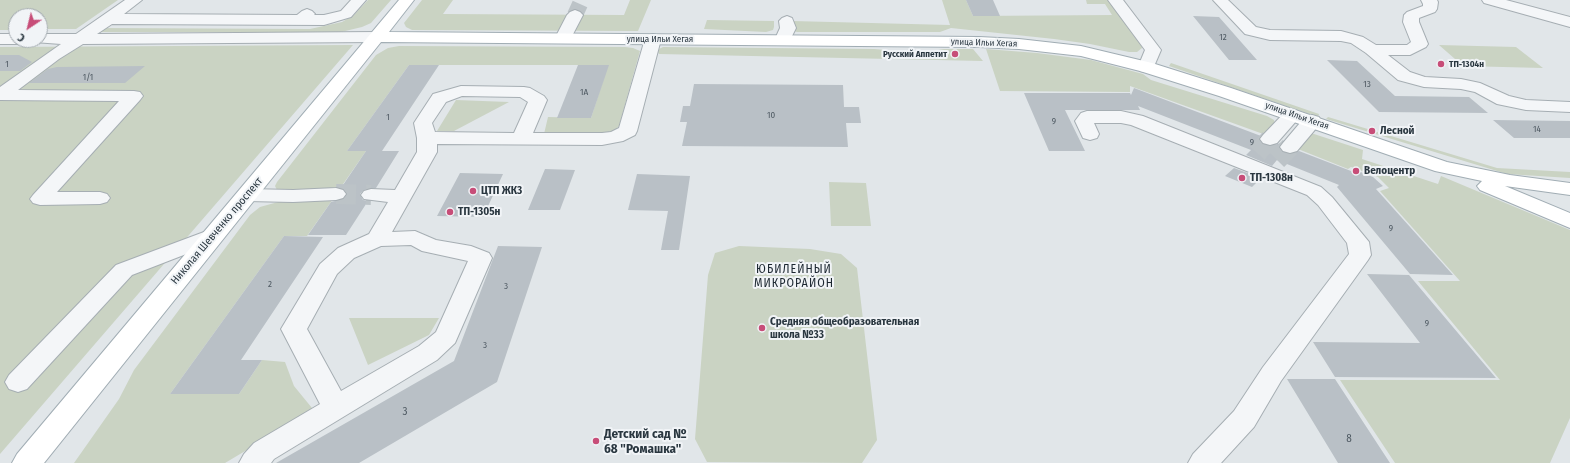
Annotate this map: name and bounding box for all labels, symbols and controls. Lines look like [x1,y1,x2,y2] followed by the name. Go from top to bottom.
[8,8,48,48] north arrow
[15,30,27,44] text: С
[1219,32,1227,42] house number: 12
[627,34,693,44] street label: улица Ильи Хегая
[951,36,1017,50] street label: улица Ильи Хегая
[883,49,947,59] place label: Русский Аппетит
[950,49,960,59] marker: Русский Аппетит
[5,59,9,69] house number: 1
[1436,59,1446,69] marker: ТП-1304н
[1449,59,1484,69] place label: ТП-1304н
[83,72,93,82] house number: 1/1
[1363,79,1371,89] house number: 13
[580,87,588,97] house number: 1А
[1264,100,1330,132] street label: улица Ильи Хегая
[767,110,775,120] house number: 10
[386,112,390,122] house number: 1
[1052,116,1056,126] house number: 9
[1380,124,1414,138] place label: Лесной
[1533,124,1541,134] house number: 14
[1367,126,1377,136] marker: Лесной
[1250,137,1254,147] house number: 9
[1364,164,1415,178] place label: Велоцентр
[1351,166,1361,176] marker: Велоцентр
[1250,171,1293,185] place label: ТП-1308н
[1237,173,1247,183] marker: ТП-1308н
[168,175,266,287] street label: Николая Шевченко проспект
[481,184,522,198] place label: ЦТП ЖК3
[468,186,478,196] marker: ЦТП ЖК3
[458,205,500,219] place label: ТП-1305н
[445,207,455,217] marker: ТП-1305н
[1389,223,1393,233] house number: 9
[754,263,834,291] district label: ЮБИЛЕЙНЫЙ МИКРОРАЙОН
[268,279,272,289] house number: 2
[504,281,508,291] house number: 3
[770,315,919,341] place label: Средняя общеобразовательная школа №33
[1425,318,1429,328] house number: 9
[757,323,767,333] marker: Средняя общеобразовательная школа №33
[483,340,487,350] house number: 3
[403,405,407,419] house number: 3
[604,426,687,457] place label: Детский сад № 68 "Ромашка"
[1346,432,1352,446] house number: 8
[591,436,601,446] marker: Детский сад № 68 "Ромашка"

